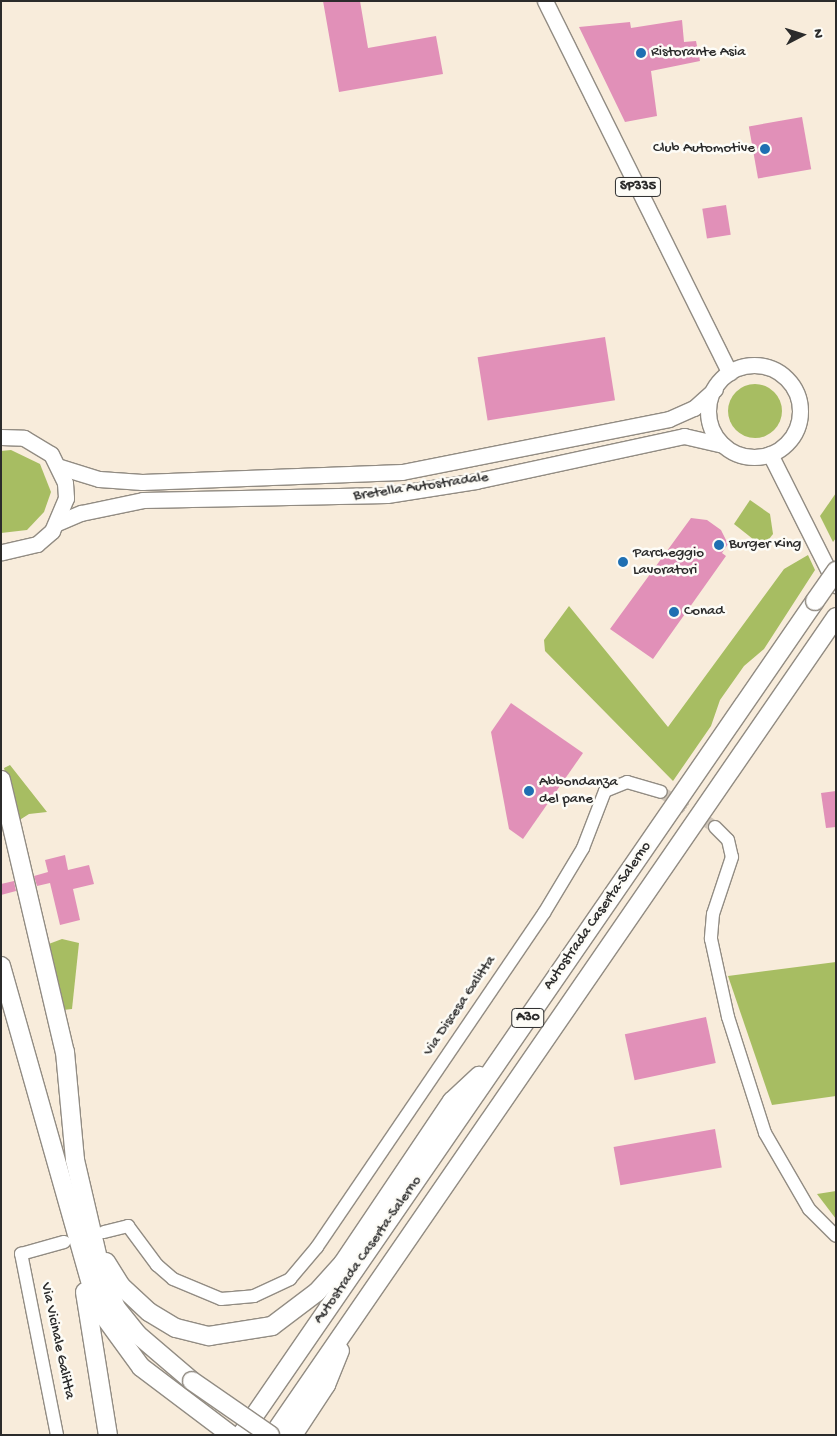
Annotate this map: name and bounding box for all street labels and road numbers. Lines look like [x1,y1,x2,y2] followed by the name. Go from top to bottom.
[614,176,662,198] road number: SP335
[352,469,490,505] street label: Bretella Autostradale
[540,839,656,993] street label: Autostrada Caserta-Salerno
[420,952,500,1060] street label: Via Discesa Galitta
[510,1006,546,1030] road number: A30
[310,1173,426,1327] street label: Autostrada Caserta-Salerno
[36,1281,78,1401] street label: Via Vicinale Galitta

